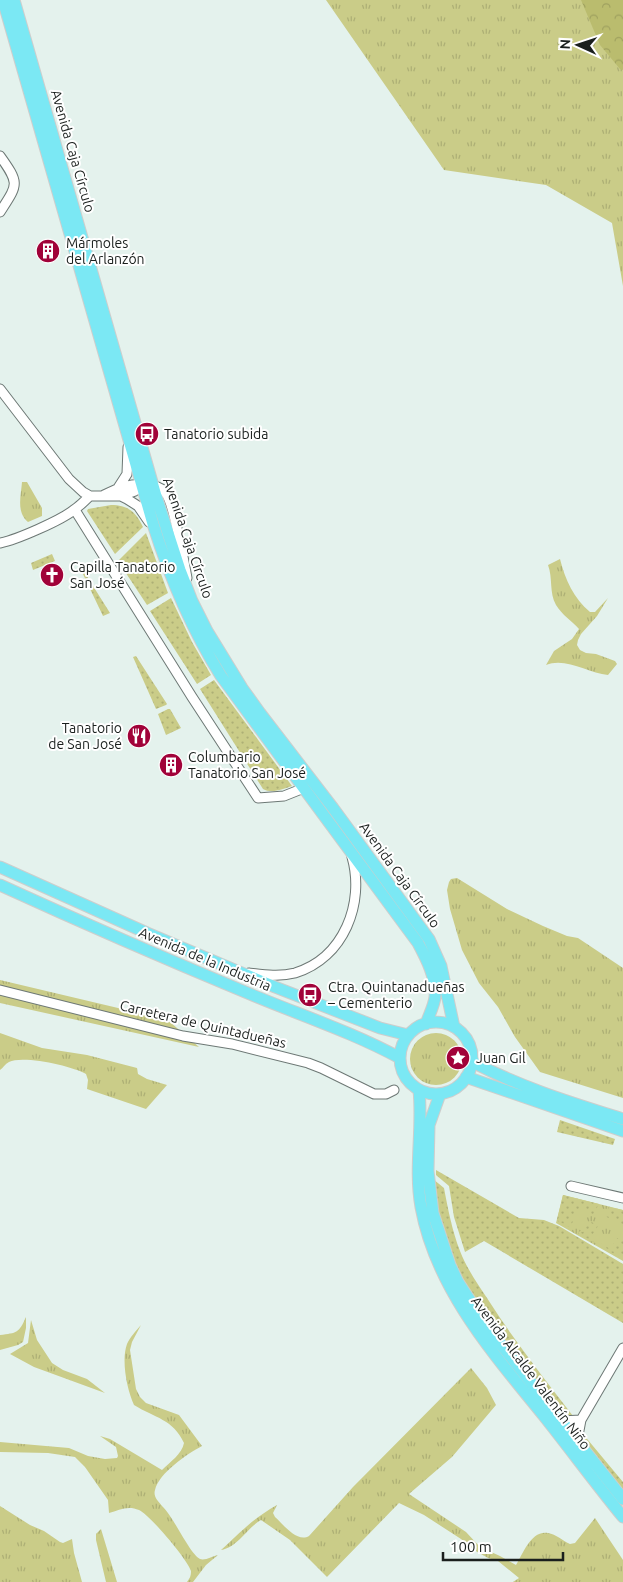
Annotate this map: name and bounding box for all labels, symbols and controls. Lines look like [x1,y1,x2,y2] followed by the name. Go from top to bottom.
[553,20,603,70] north arrow
[557,39,573,50] text: N
[48,88,98,214] street label: Avenida Caja Círculo
[66,235,145,267] place label: Mármoles del Arlanzón
[35,238,61,264] building icon: Mármoles del Arlanzón
[134,421,160,447] bus stop icon: Tanatorio subida
[164,426,268,442] place label: Tanatorio subida
[160,476,216,600] street label: Avenida Caja Círculo
[70,559,175,591] place label: Capilla Tanatorio San José
[39,562,65,588] church icon: Capilla Tanatorio San José
[48,720,122,752] place label: Tanatorio de San José
[126,723,152,749] restaurant icon: Tanatorio de San José
[188,749,306,781] place label: Columbario Tanatorio San José
[158,752,184,778] building icon: Columbario Tanatorio San José
[356,819,444,931] street label: Avenida Caja Círculo
[137,924,273,994] street label: Avenida de la Industria
[327,979,465,1011] place label: Ctra. Quintanadueñas – Cementerio
[297,982,323,1008] bus stop icon: Ctra. Quintanadueñas – Cementerio
[118,997,288,1051] street label: Carretera de Quintadueñas
[445,1045,471,1071] place icon: Juan Gil
[476,1050,526,1066] place label: Juan Gil
[468,1293,594,1453] street label: Avenida Alcalde Valentín Niño
[443,1530,563,1562] scale bar
[450,1538,492,1555] text: 100 m

